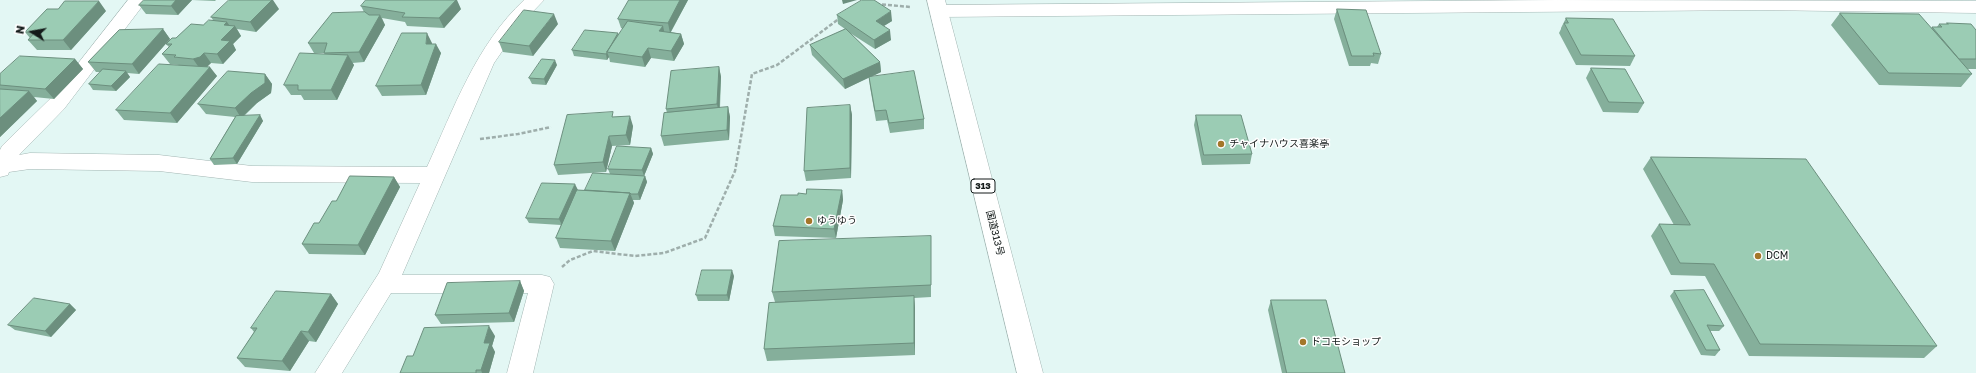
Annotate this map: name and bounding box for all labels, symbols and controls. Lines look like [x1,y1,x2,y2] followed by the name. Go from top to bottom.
[12,12,52,52] north arrow
[13,24,27,35] text: N
[1229,138,1329,150] place label: チャイナハウス喜楽亭
[1216,139,1226,149] marker: チャイナハウス喜楽亭
[971,179,995,193] road number: 313
[984,209,1006,257] street label: 国道313号
[817,215,857,227] place label: ゆうゆう
[804,216,814,226] marker: ゆうゆう
[1766,250,1788,262] place label: DCM
[1753,251,1763,261] marker: DCM
[1311,336,1381,348] place label: ドコモショップ
[1298,337,1308,347] marker: ドコモショップ

